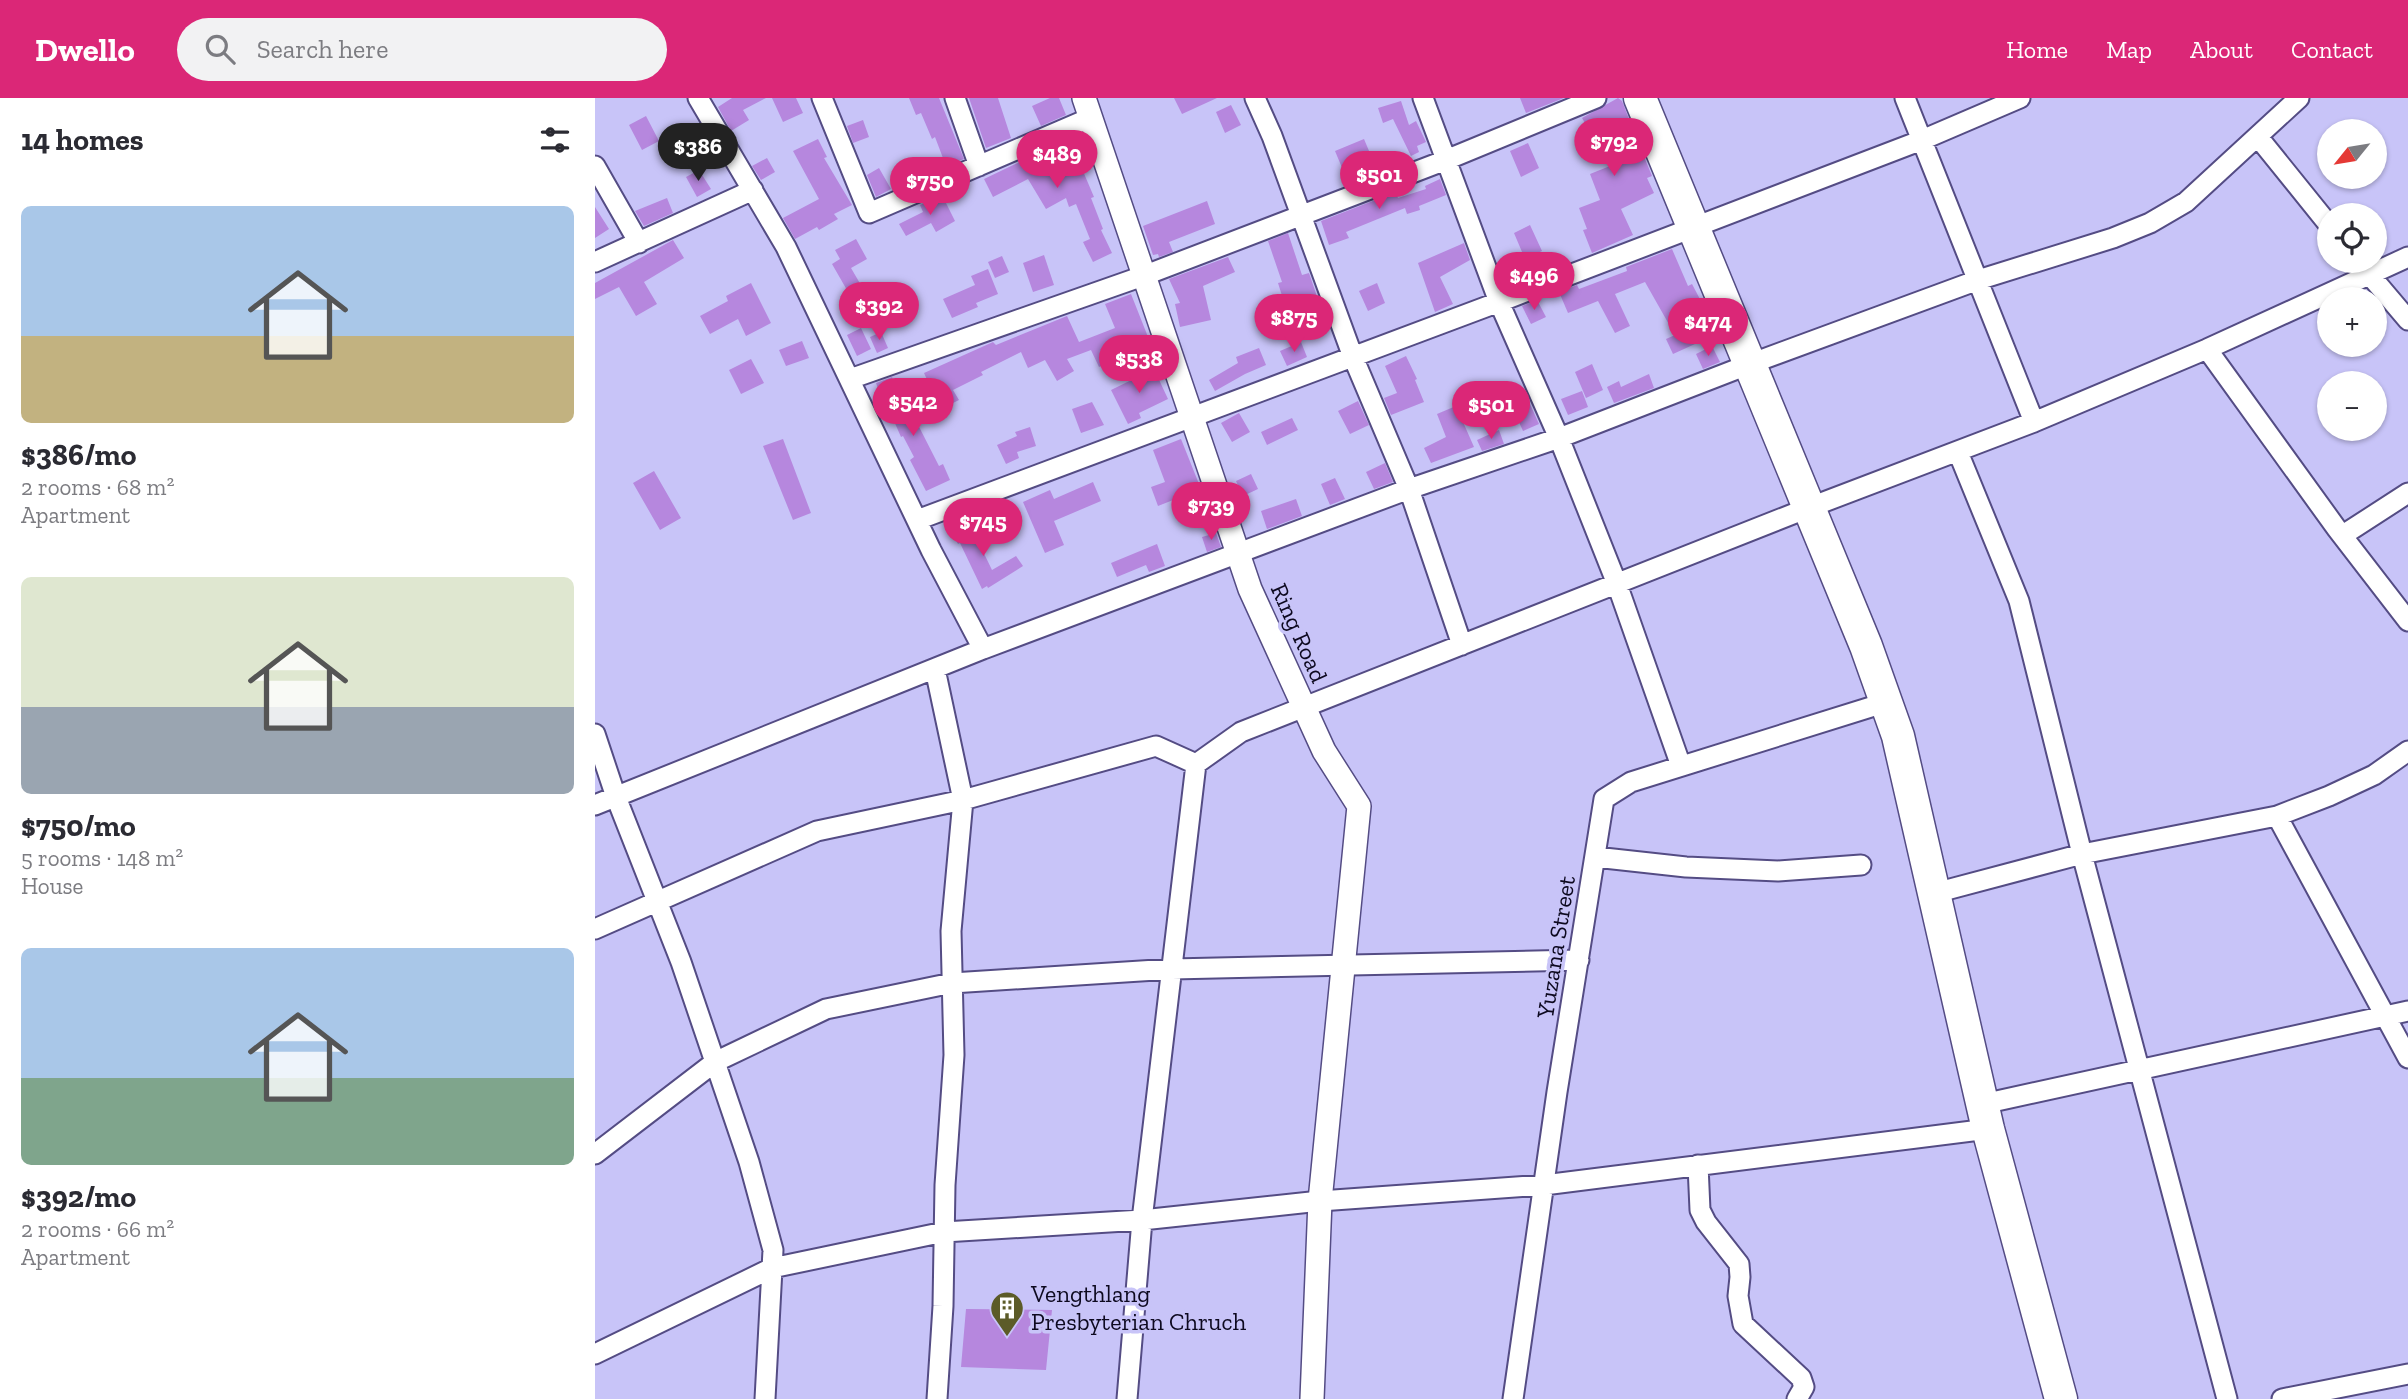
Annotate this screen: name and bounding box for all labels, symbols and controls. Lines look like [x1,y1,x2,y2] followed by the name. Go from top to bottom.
[177,18,667,81] search box
[35,30,135,69] text: Dwello
[201,30,239,68] icon: search
[257,33,388,65] text: Search here
[2006,35,2068,64] text: Home
[2106,35,2152,64] text: Map
[2190,35,2253,64] text: About
[2291,35,2373,64] text: Contact
[1573,118,1655,178] pin: $792
[2317,119,2387,189] north arrow
[2317,119,2387,441] map controls
[536,121,574,159] icon: filters
[21,122,144,158] text: 14 homes
[657,123,739,183] pin: $386
[1590,127,1638,155] text: $792
[1016,130,1098,190] pin: $489
[674,132,722,160] text: $386
[1032,139,1082,167] text: $489
[1338,152,1420,211] pin: $501
[889,158,971,217] pin: $750
[1356,160,1402,188] text: $501
[906,166,954,194] text: $750
[2317,203,2387,273] button: locate
[235,252,361,378] icon: home
[1493,252,1575,312] pin: $496
[1509,261,1559,289] text: $496
[838,282,920,342] pin: $392
[2317,287,2387,357] button: +
[855,291,903,319] text: $392
[1253,294,1335,354] pin: $875
[1667,299,1749,358] pin: $474
[1270,303,1318,331] text: $875
[1684,307,1732,335] text: $474
[1098,336,1180,395] pin: $538
[1115,344,1163,372] text: $538
[2317,371,2387,441] button: −
[872,378,954,438] pin: $542
[1450,382,1532,441] pin: $501
[889,387,937,415] text: $542
[1468,390,1514,418] text: $501
[21,437,136,473] text: $386/mo
[21,473,174,501] text: 2 rooms · 68 m²
[1170,482,1252,542] pin: $739
[1187,491,1235,519] text: $739
[942,498,1024,558] pin: $745
[21,501,130,529] text: Apartment
[959,507,1007,535] text: $745
[1265,579,1334,687] street label: Ring Road
[235,623,361,749] icon: home
[21,808,136,844] text: $750/mo
[21,844,183,872] text: 5 rooms · 148 m²
[21,872,83,900] text: House
[1530,874,1581,1021] street label: Yuzana Street
[235,994,361,1120] icon: home
[21,1179,136,1215] text: $392/mo
[21,1215,174,1243] text: 2 rooms · 66 m²
[21,1243,130,1271] text: Apartment
[1030,1279,1247,1336] place label: Vengthlang Presbyterian Chruch
[988,1289,1026,1338] building icon: Vengthlang Presbyterian Chruch

